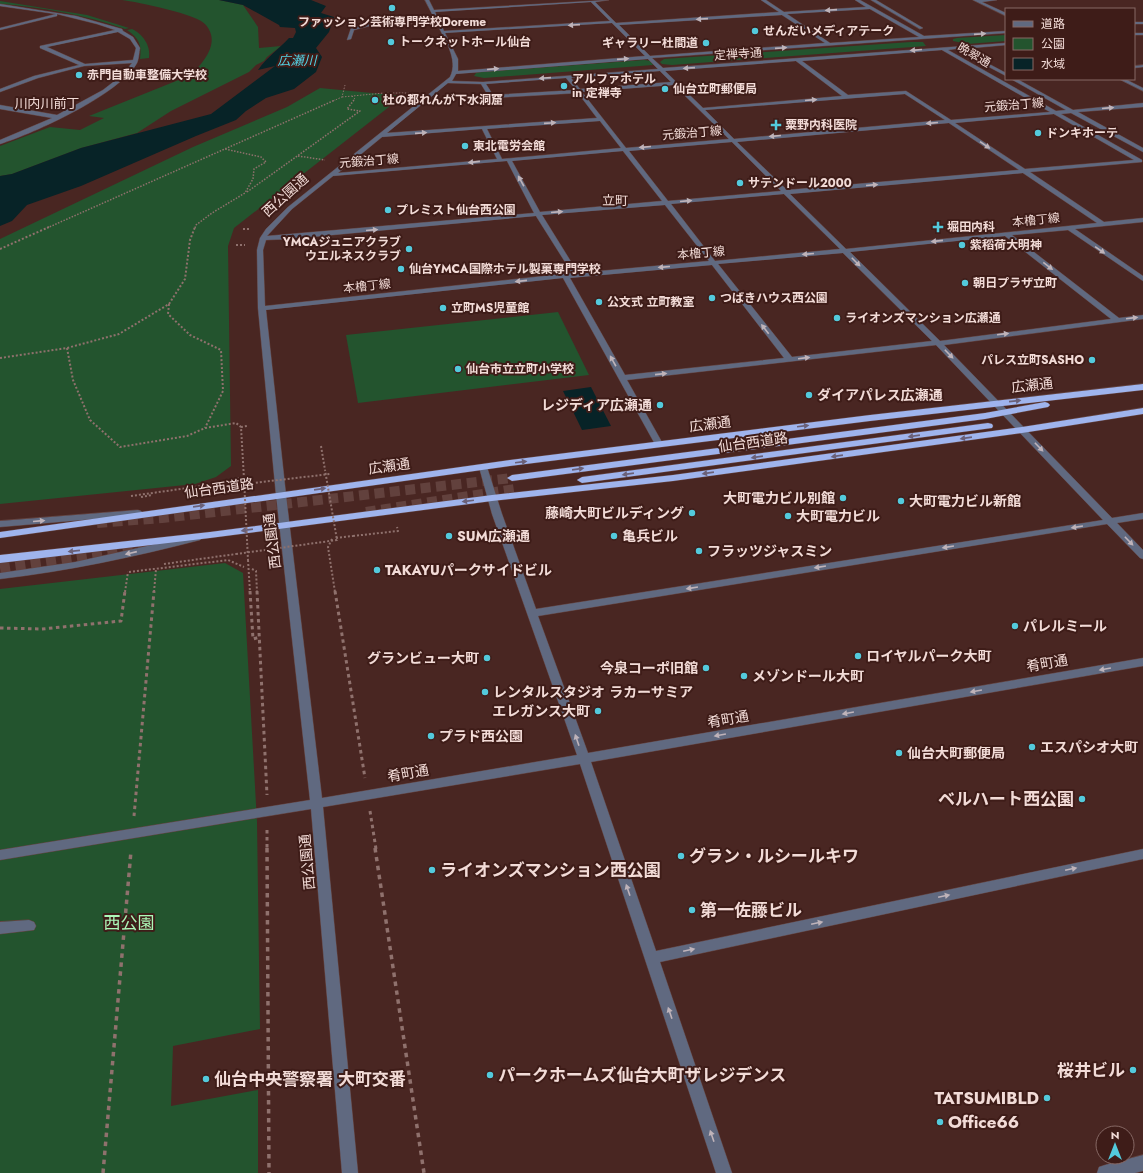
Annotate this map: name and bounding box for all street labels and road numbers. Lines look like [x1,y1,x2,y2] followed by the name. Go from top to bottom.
[954,38,994,72] street label: 晩翠通
[713,43,763,65] street label: 定禅寺通
[983,93,1045,117] street label: 元鍛治丁線
[661,121,723,145] street label: 元鍛治丁線
[338,149,400,173] street label: 元鍛治丁線
[258,169,312,221] street label: 西公園通
[1011,209,1061,231] street label: 本櫓丁線
[676,242,726,264] street label: 本櫓丁線
[342,275,392,297] street label: 本櫓丁線
[1010,373,1054,397] street label: 広瀬通
[688,412,732,436] street label: 広瀬通
[717,427,789,457] street label: 仙台西道路
[367,453,411,479] street label: 広瀬通
[183,473,255,503] street label: 仙台西道路
[259,512,285,570] street label: 西公園通
[1025,650,1069,676] street label: 肴町通
[706,706,750,732] street label: 肴町通
[386,760,430,786] street label: 肴町通
[295,833,319,891] street label: 西公園通

